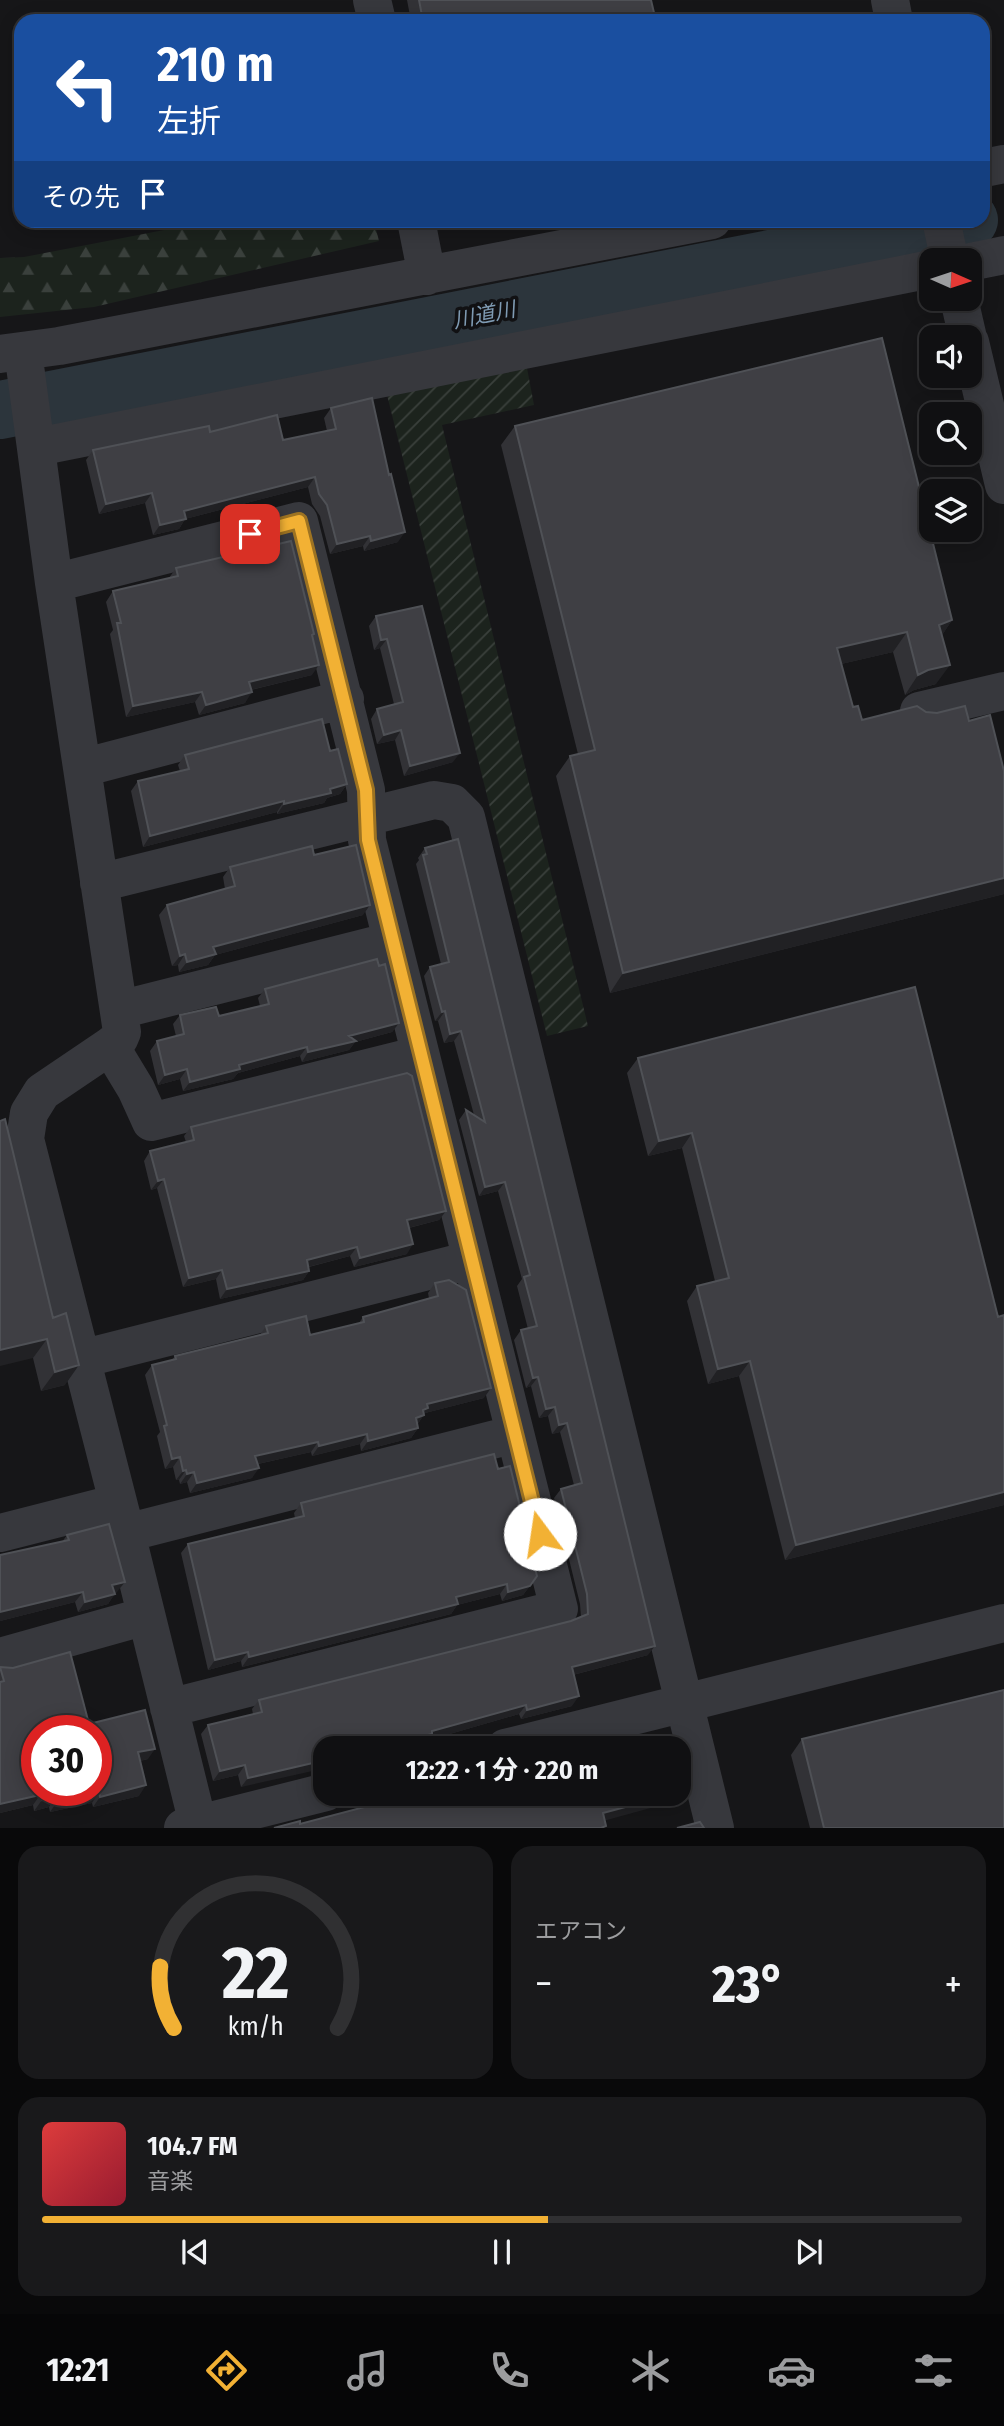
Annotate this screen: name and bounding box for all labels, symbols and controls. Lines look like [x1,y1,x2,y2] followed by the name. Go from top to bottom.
[157,35,274,94] text: 210 m
[42,42,133,133] icon: left
[157,102,221,140] text: 左折
[134,175,172,213] icon: arrive
[42,182,120,213] text: その先
[919,248,982,312] north arrow
[919,248,982,542] map controls
[451,296,519,334] water label: 川道川
[919,325,982,388] button: sound
[919,402,982,465] button: search
[919,479,982,542] button: layers
[220,504,280,564] pin
[231,515,269,553] icon: arrive
[503,1497,577,1571] position arrow
[21,1715,112,1806] speed limit sign: 30
[406,1755,598,1786] text: 12:22 · 1 分 · 220 m
[535,1917,627,1945] text: エアコン
[221,1931,289,2018] text: 22
[712,1953,785,2016] text: 23°
[535,1961,552,2007] text: −
[945,1961,962,2007] text: +
[228,2012,283,2042] text: km/h
[147,2131,238,2162] text: 104.7 FM
[147,2167,193,2195] text: 音楽
[176,2233,214,2271] icon: previous
[483,2233,521,2271] icon: pause
[790,2233,828,2271] icon: next
[202,2346,251,2395] icon: directions
[343,2346,392,2395] icon: music
[485,2346,534,2395] icon: phone
[626,2346,675,2395] icon: climate
[767,2346,816,2395] icon: car
[909,2346,958,2395] icon: filters
[46,2351,110,2389] text: 12:21

